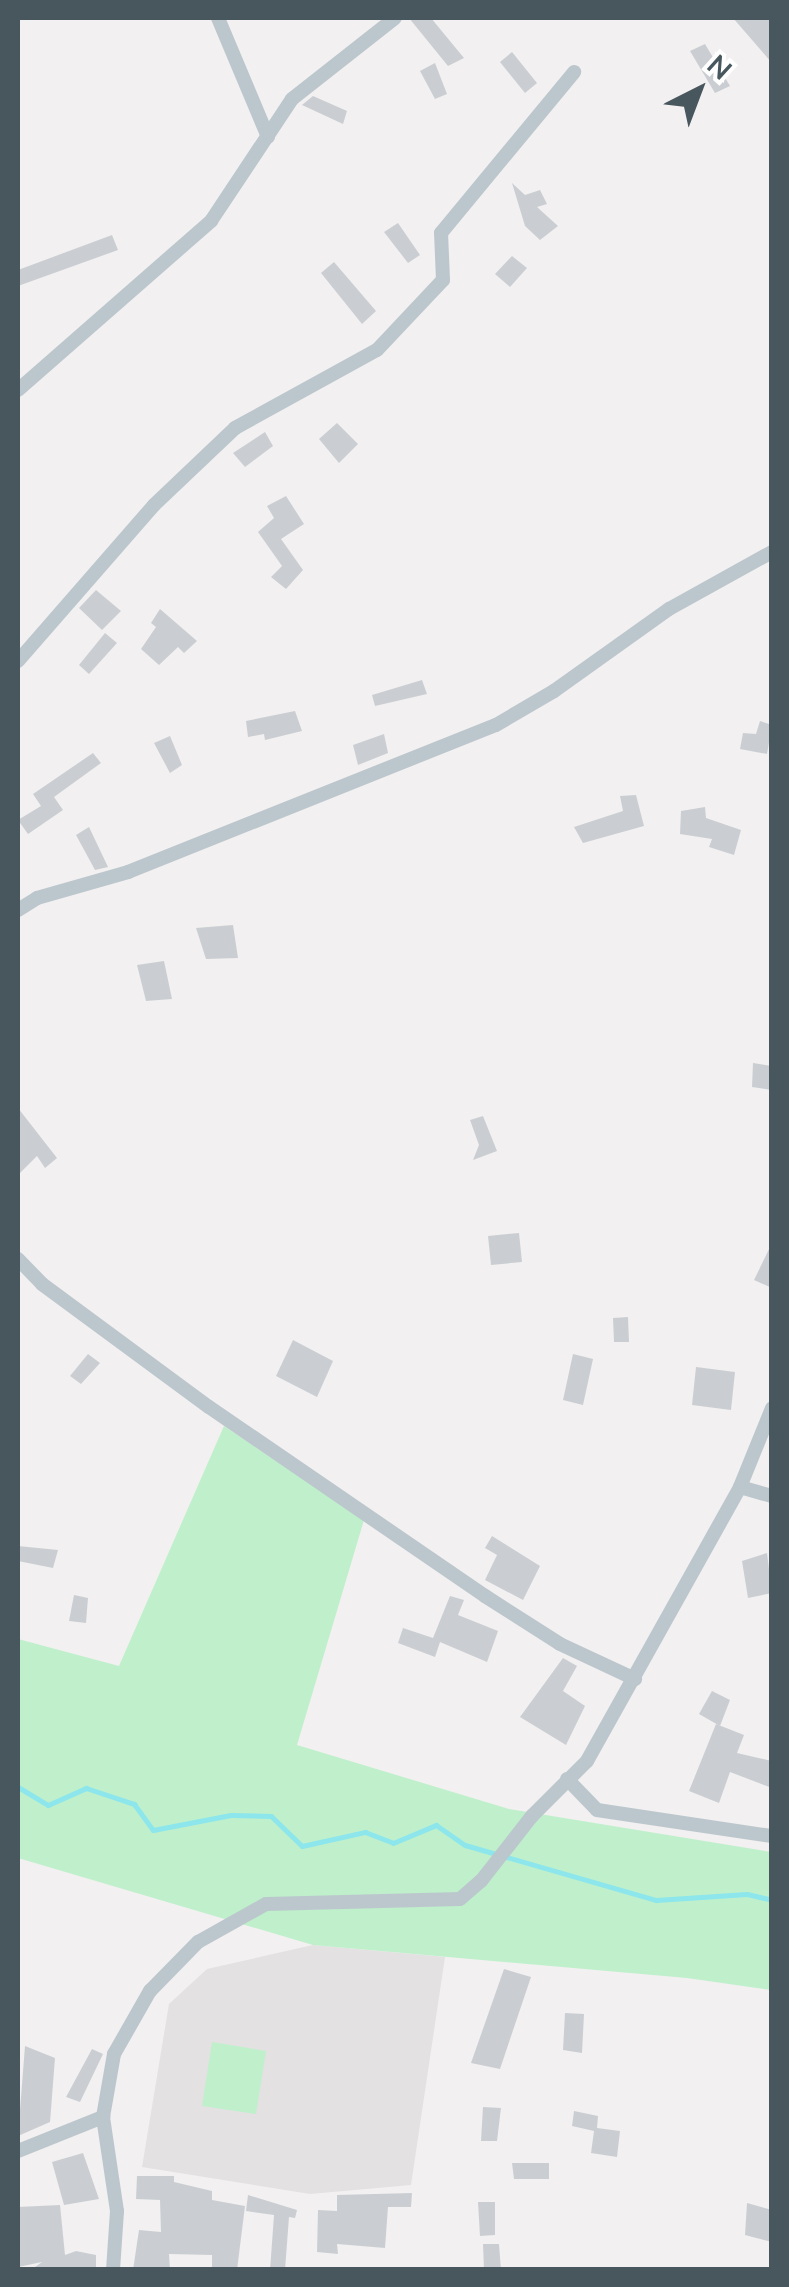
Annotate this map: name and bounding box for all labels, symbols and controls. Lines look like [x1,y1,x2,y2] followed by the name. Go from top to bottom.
[649,40,749,140] north arrow
[699,47,740,89] text: N

